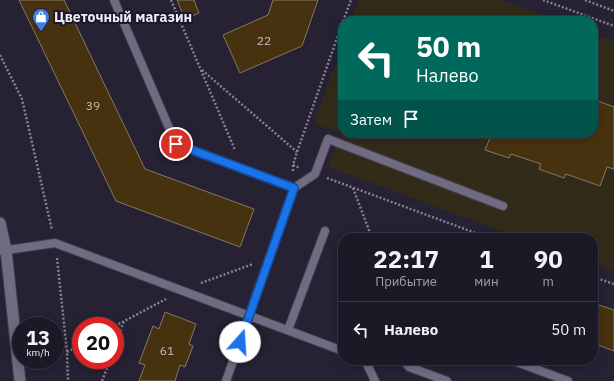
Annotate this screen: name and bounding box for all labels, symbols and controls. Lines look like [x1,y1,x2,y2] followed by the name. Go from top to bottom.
[31,7,51,32] shop icon: Цветочный магазин
[54,8,192,26] place label: Цветочный магазин
[416,28,481,65] text: 50 m
[350,32,402,84] icon: left
[257,33,271,48] house number: 22
[416,64,479,87] text: Налево
[86,98,100,113] house number: 39
[400,108,422,130] icon: arrive
[350,110,392,129] text: Затем
[159,127,193,161] pin
[165,133,187,155] icon: arrive
[373,243,439,275] text: 22:17
[479,243,494,275] text: 1
[534,243,563,275] text: 90
[375,273,437,290] text: Прибытие
[474,273,499,290] text: мин
[543,273,554,290] text: m
[72,317,124,369] speed limit sign: 20
[350,319,372,341] icon: left
[384,320,438,339] text: Налево
[551,320,586,339] text: 50 m
[219,321,261,363] position arrow
[26,324,50,351] text: 13
[160,343,174,358] house number: 61
[26,346,50,359] text: km/h

